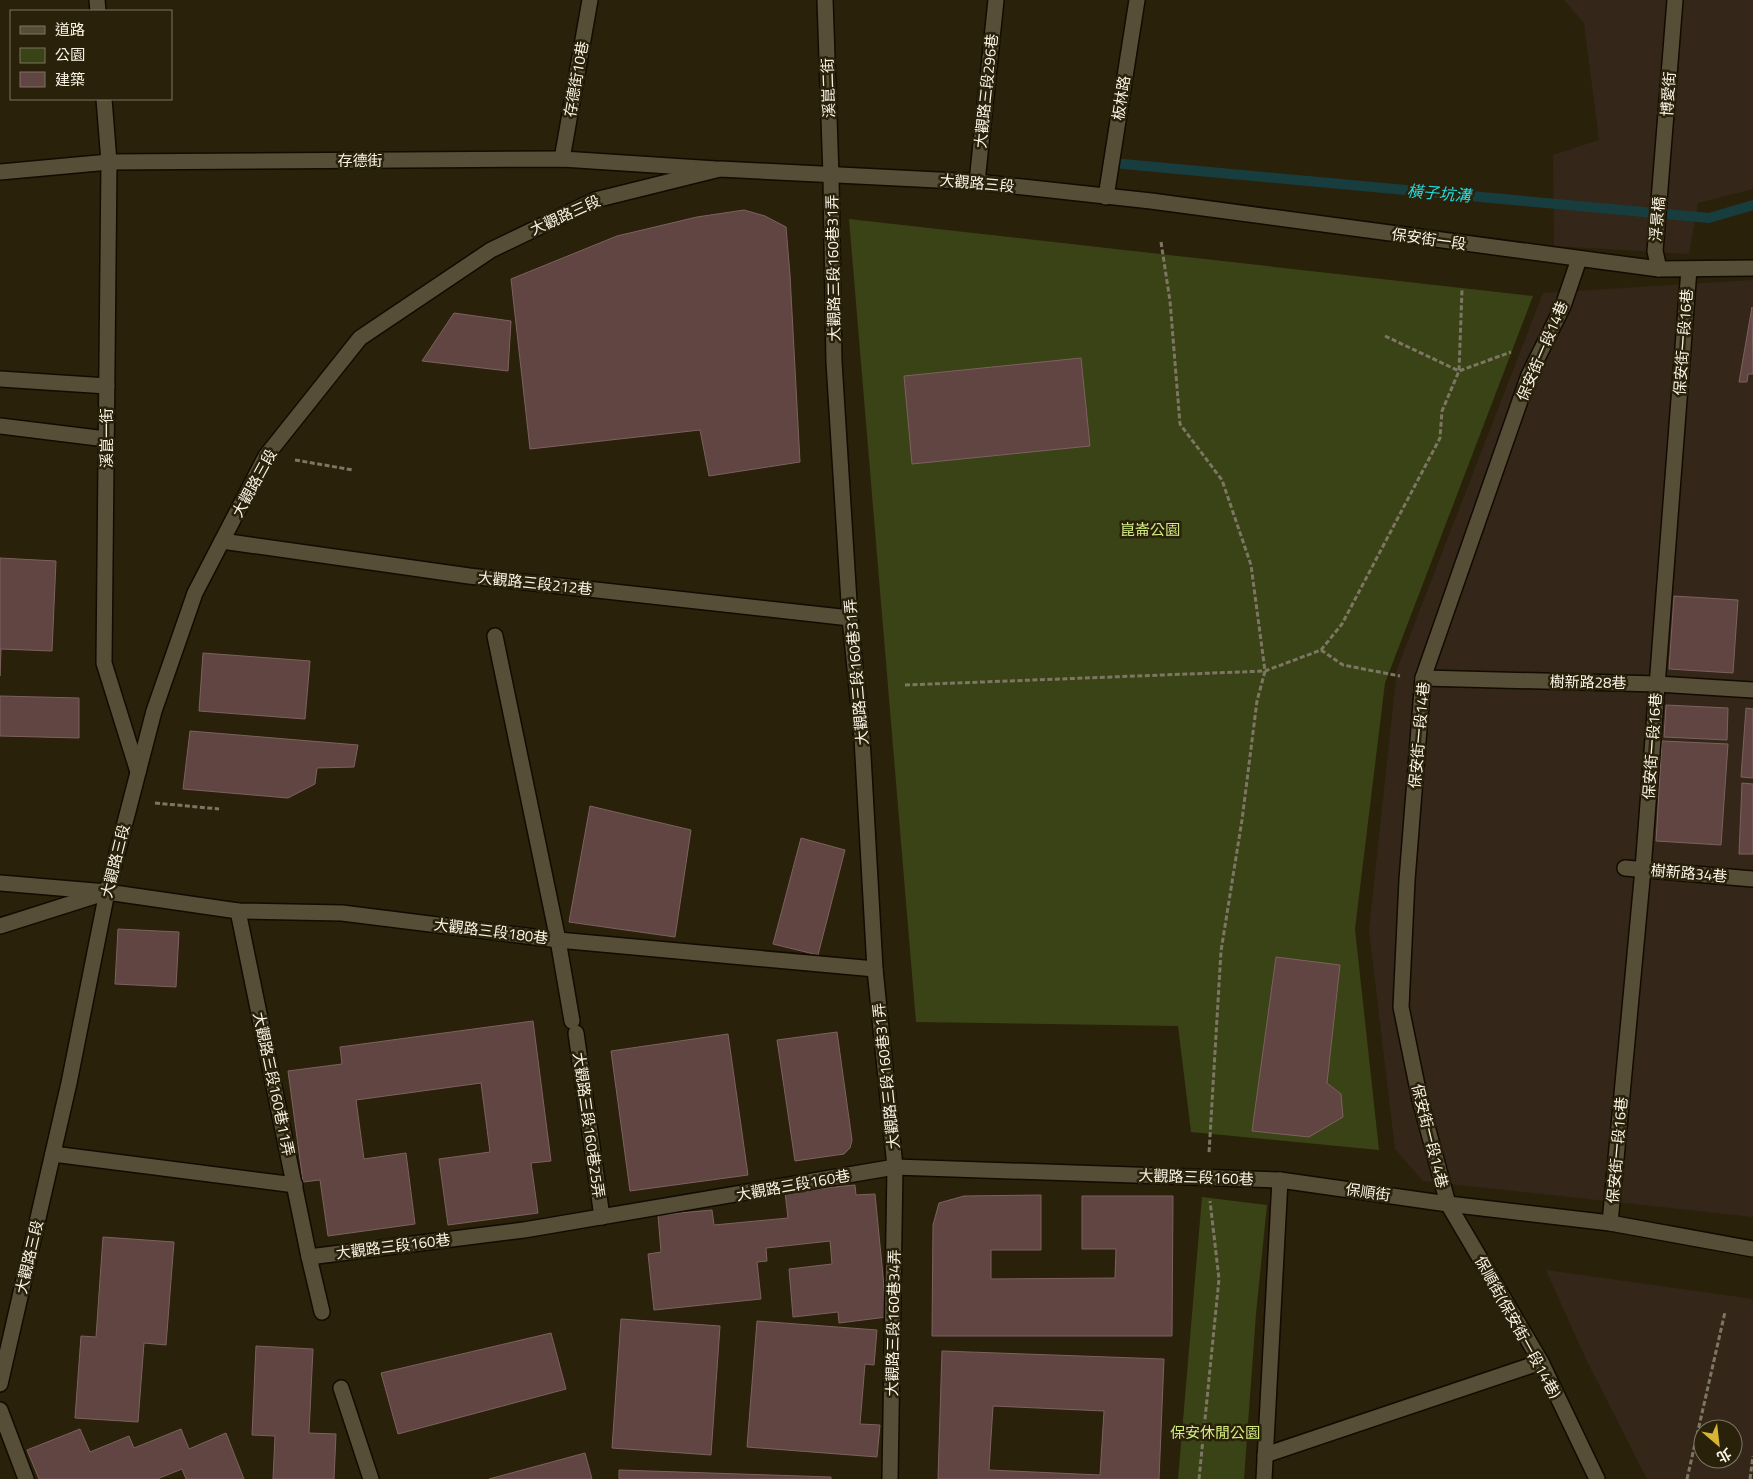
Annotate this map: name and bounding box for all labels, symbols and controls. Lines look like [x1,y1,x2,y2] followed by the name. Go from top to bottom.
[10,10,172,100] legend
[55,18,85,41] text: 道路
[969,33,1003,149] street label: 大觀路三段296巷
[558,39,594,119] street label: 存德街10巷
[55,43,85,66] text: 公園
[815,58,841,118] street label: 溪崑二街
[55,68,85,91] text: 建築
[1655,71,1681,117] street label: 博愛街
[1106,74,1136,122] street label: 板林路
[337,149,383,172] street label: 存德街
[939,168,1015,198] street label: 大觀路三段
[1406,178,1474,208] water label: 橫子坑溝
[526,189,604,241] street label: 大觀路三段
[820,194,846,342] street label: 大觀路三段160巷31弄
[1644,196,1670,242] street label: 浮景橋
[1390,222,1468,256] street label: 保安街一段
[1668,288,1698,396] street label: 保安街一段16巷
[1511,297,1573,405] street label: 保安街一段14巷
[95,408,118,468] street label: 溪崑一街
[226,445,282,521] street label: 大觀路三段
[1120,518,1180,541] park label: 崑崙公園
[477,566,593,600] street label: 大觀路三段212巷
[838,598,874,746] street label: 大觀路三段160巷31弄
[1549,670,1627,694] street label: 樹新路28巷
[1403,681,1435,789] street label: 保安街一段14巷
[1637,692,1667,800] street label: 保安街一段16巷
[95,822,135,900] street label: 大觀路三段
[1650,858,1728,888] street label: 樹新路34巷
[432,913,550,949] street label: 大觀路三段180巷
[867,1002,905,1150] street label: 大觀路三段160巷31弄
[247,1010,301,1158] street label: 大觀路三段160巷11弄
[567,1051,611,1199] street label: 大觀路三段160巷25弄
[1406,1081,1454,1191] street label: 保安街一段14巷
[1601,1096,1633,1204] street label: 保安街一段16巷
[1138,1163,1254,1191] street label: 大觀路三段160巷
[734,1164,852,1206] street label: 大觀路三段160巷
[1344,1177,1392,1207] street label: 保順街
[9,1218,49,1296] street label: 大觀路三段
[334,1228,452,1264] street label: 大觀路三段160巷
[880,1249,906,1397] street label: 大觀路三段160巷34弄
[1469,1252,1567,1402] street label: 保順街(保安街一段14巷)
[1693,1419,1743,1469] north arrow
[1170,1421,1260,1444] park label: 保安休閒公園
[1713,1443,1735,1468] text: 北

